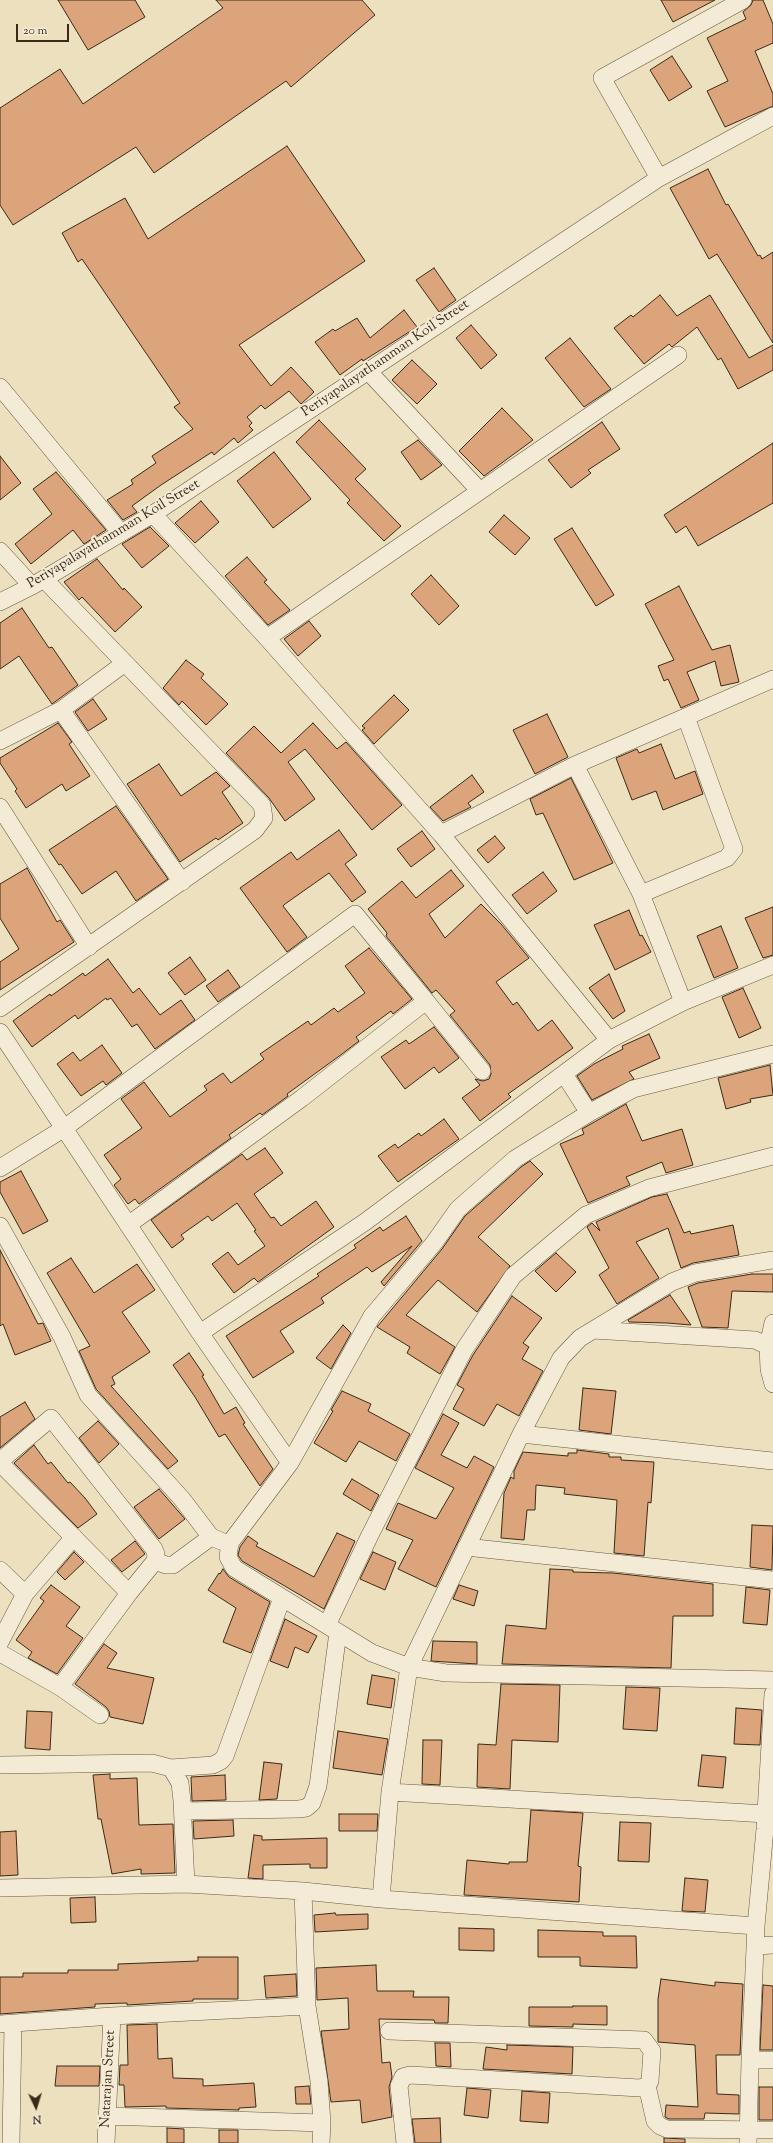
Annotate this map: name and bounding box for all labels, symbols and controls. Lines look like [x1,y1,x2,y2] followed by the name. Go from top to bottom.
[18,16,71,42] scale bar
[23,22,47,40] text: 20 m
[299,297,473,421] street label: Periyapalayathamman Koil Street
[25,477,203,593] street label: Periyapalayathamman Koil Street
[98,2030,120,2128] street label: Natarajan Street
[16,2087,56,2127] north arrow
[32,2111,42,2127] text: N

